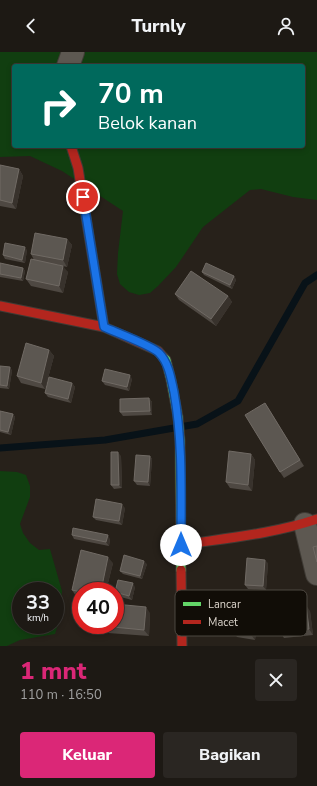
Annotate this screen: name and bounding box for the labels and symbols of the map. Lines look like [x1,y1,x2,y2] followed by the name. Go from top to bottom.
[66,180,100,214] pin
[160,524,202,566] position arrow
[72,582,124,634] speed limit sign: 40
[175,590,307,636] legend
[208,597,241,612] text: Lancar
[208,615,238,630] text: Macet

